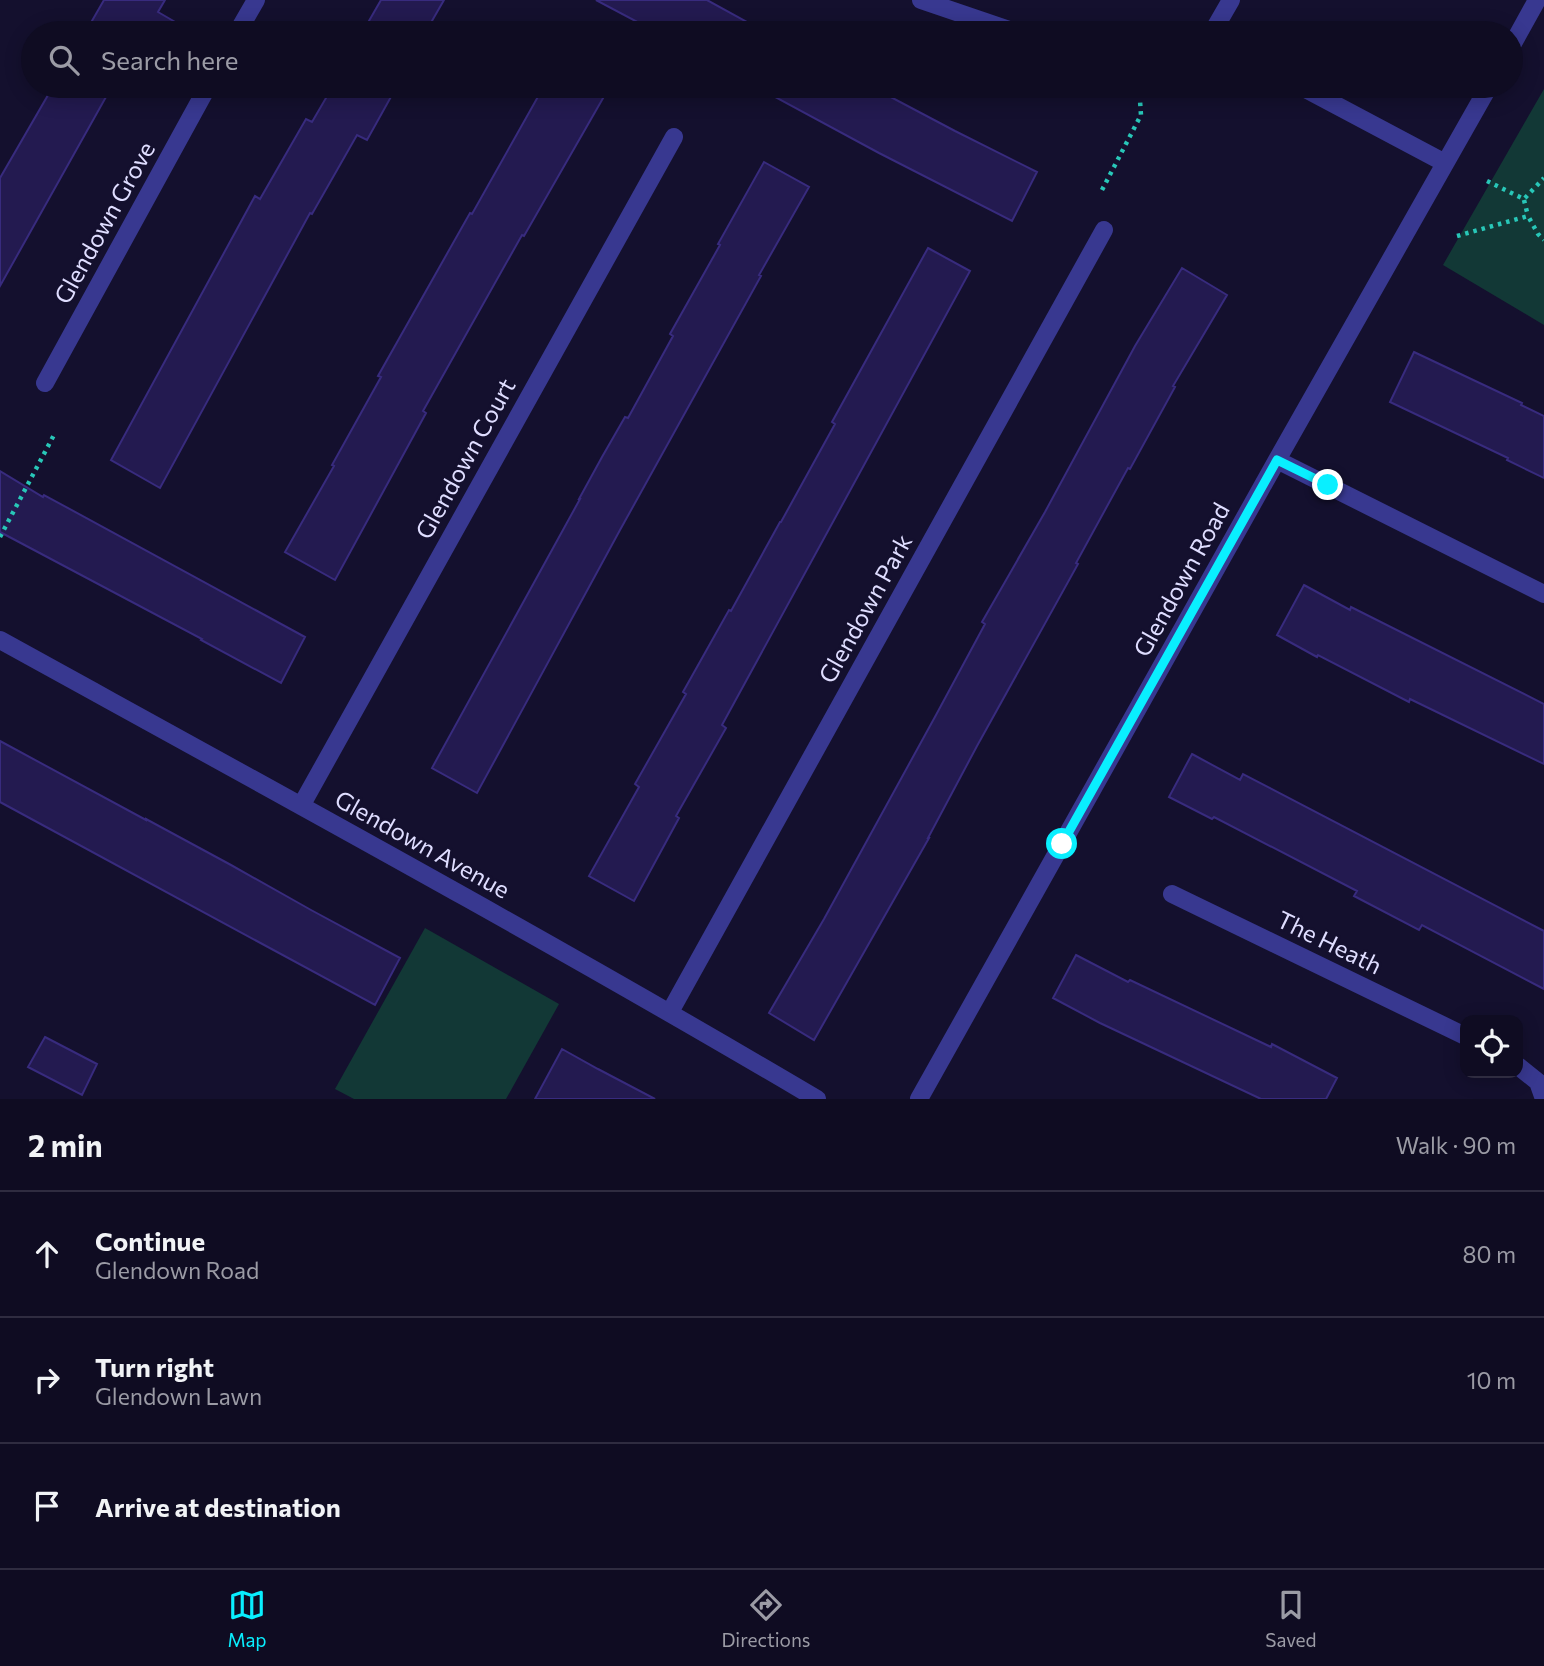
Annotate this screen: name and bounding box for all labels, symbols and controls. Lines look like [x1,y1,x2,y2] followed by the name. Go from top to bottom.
[21,21,1523,98] search box
[45,41,83,79] icon: search
[101,44,239,75] text: Search here
[47,136,160,308] street label: Glendown Grove
[409,373,521,544] street label: Glendown Court
[1312,469,1343,500] route end
[1126,497,1235,661] street label: Glendown Road
[812,529,918,688] street label: Glendown Park
[330,784,515,904] street label: Glendown Avenue
[1046,828,1077,859] route start
[1272,904,1387,979] street label: The Heath
[1460,1015,1523,1078] map controls
[1460,1015,1523,1078] button: locate
[28,1126,103,1163] text: 2 min
[1396,1131,1516,1159] text: Walk · 90 m
[95,1225,205,1256] text: Continue
[28,1235,66,1273] icon: ahead
[1463,1240,1516,1268] text: 80 m
[95,1256,259,1284] text: Glendown Road
[95,1351,214,1382] text: Turn right
[28,1361,66,1399] icon: right
[1467,1366,1516,1394] text: 10 m
[95,1382,262,1410] text: Glendown Lawn
[28,1487,66,1525] icon: arrive
[95,1491,341,1522] text: Arrive at destination
[227,1586,267,1651] tab: Map
[721,1586,811,1651] tab: Directions
[1265,1586,1317,1651] tab: Saved

